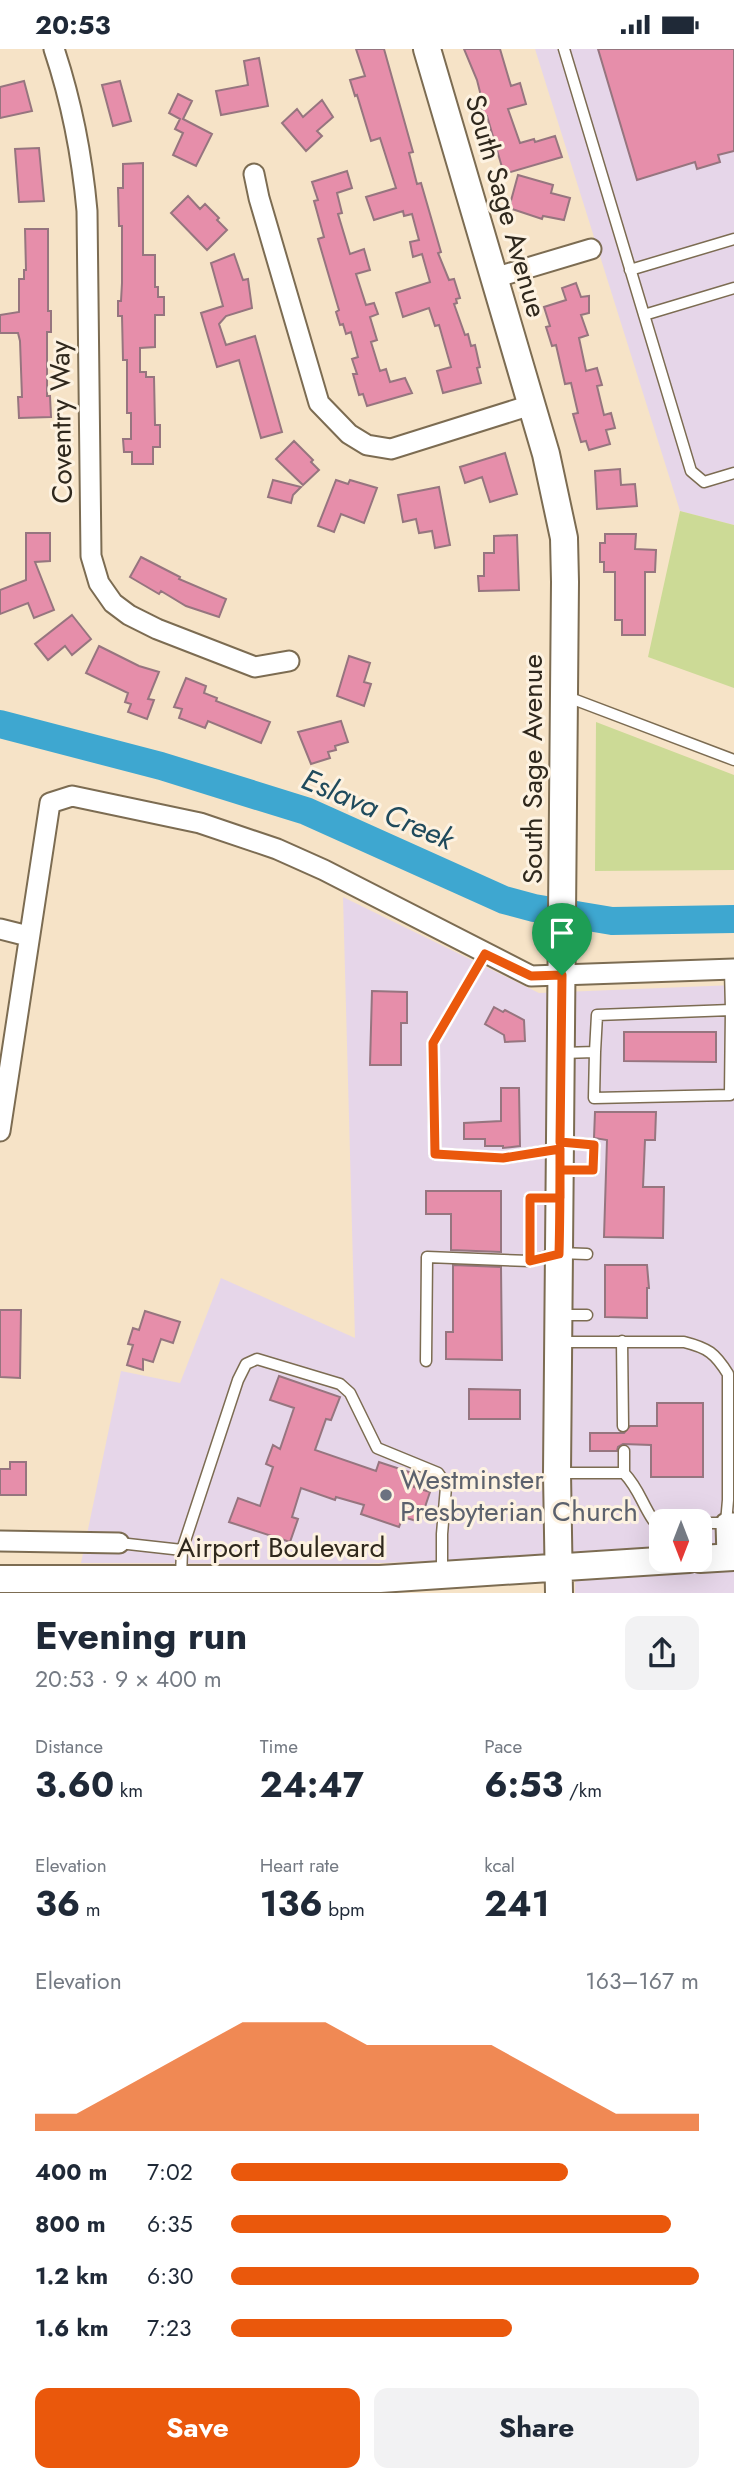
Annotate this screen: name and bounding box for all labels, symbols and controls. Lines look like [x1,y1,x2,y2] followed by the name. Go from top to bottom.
[35,6,111,44] text: 20:53
[455,90,557,322] street label: South Sage Avenue
[39,339,83,504] street label: Coventry Way
[512,654,553,884] street label: South Sage Avenue
[295,758,462,861] water label: Eslava Creek
[532,903,592,975] pin
[543,914,581,952] icon: arrive
[400,1459,638,1532] place label: Westminster Presbyterian Church
[378,1487,394,1503] marker: Westminster Presbyterian Church
[649,1509,712,1571] north arrow
[649,1509,712,1572] map controls
[177,1527,385,1568] street label: Airport Boulevard
[35,1608,247,1663] text: Evening run
[625,1616,699,1690] button: share
[35,1662,222,1696] text: 20:53 · 9 × 400 m
[35,1733,103,1760] text: Distance
[260,1733,298,1760] text: Time
[484,1733,522,1760] text: Pace
[35,1760,114,1810] text: 3.60
[260,1760,364,1810] text: 24:47
[484,1760,563,1810] text: 6:53
[114,1777,143,1804] text: km
[563,1777,602,1804] text: /km
[35,1852,107,1879] text: Elevation
[260,1852,339,1879] text: Heart rate
[484,1852,515,1879] text: kcal
[35,1879,80,1929] text: 36
[260,1879,323,1929] text: 136
[484,1879,550,1929] text: 241
[80,1896,101,1923] text: m
[323,1896,365,1923] text: bpm
[35,1964,122,1998] text: Elevation
[585,1964,699,1998] text: 163–167 m
[35,2155,107,2189] text: 400 m
[147,2155,193,2189] text: 7:02
[35,2207,106,2241] text: 800 m
[147,2207,193,2241] text: 6:35
[35,2259,108,2293] text: 1.2 km
[147,2259,194,2293] text: 6:30
[35,2311,109,2345] text: 1.6 km
[147,2311,192,2345] text: 7:23
[35,2388,360,2468] button: Save
[374,2388,699,2468] button: Share

